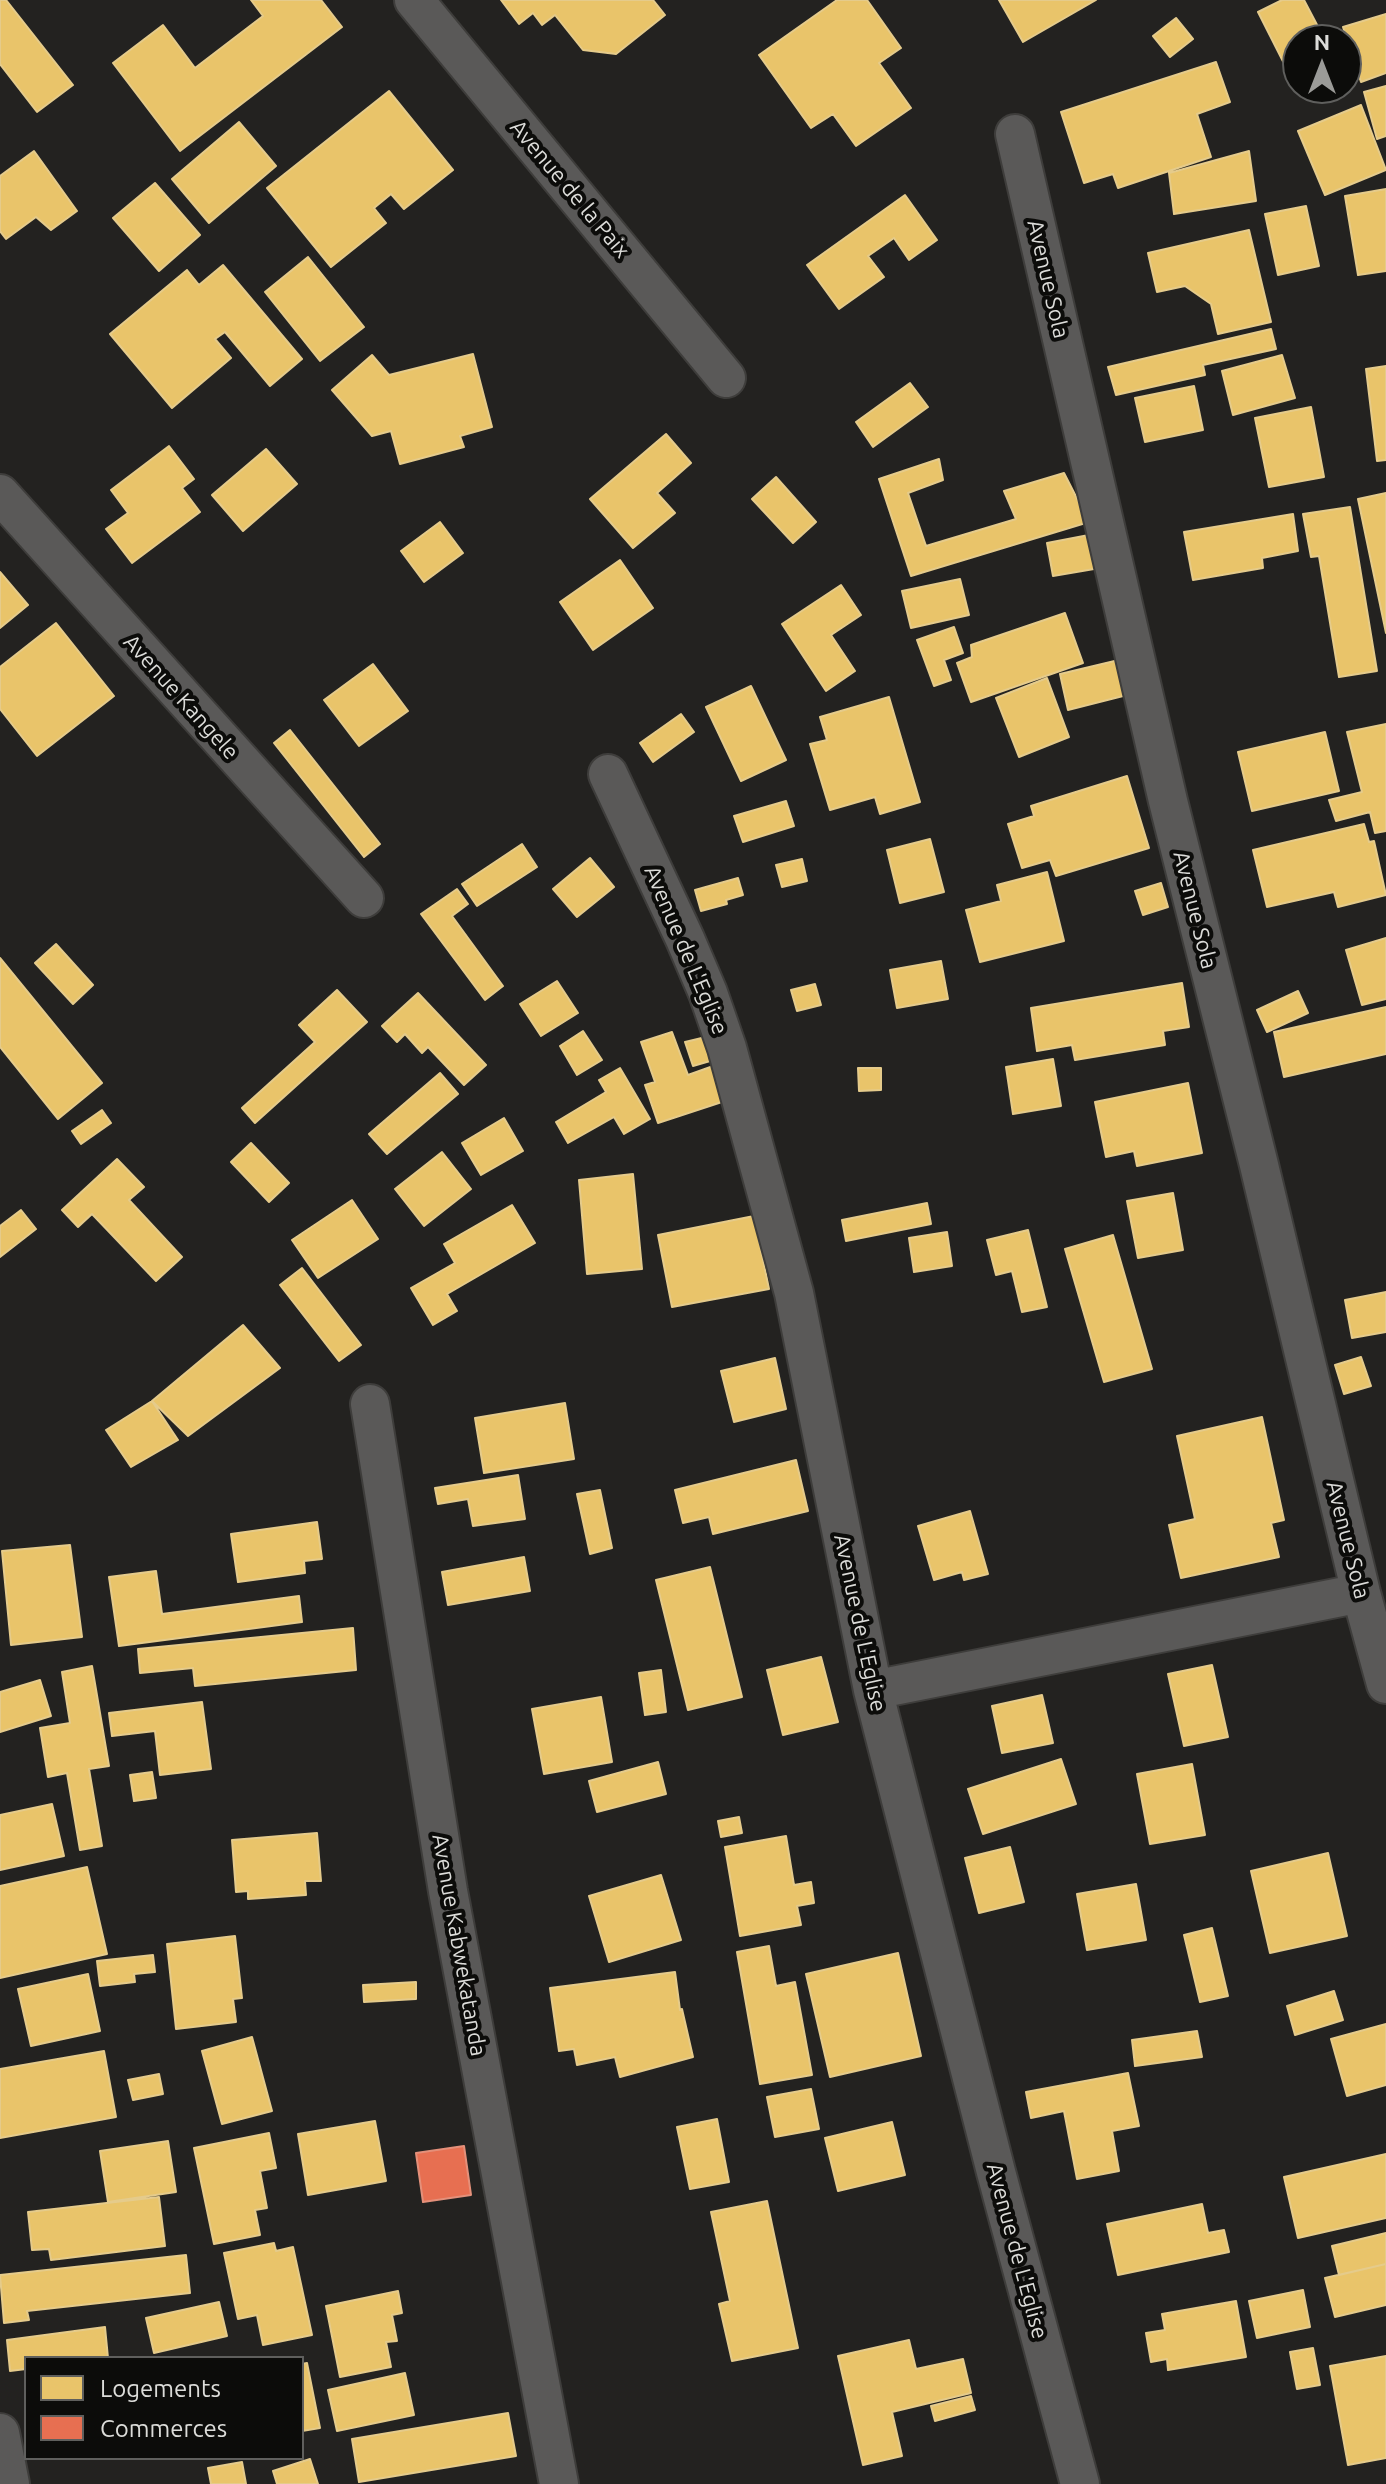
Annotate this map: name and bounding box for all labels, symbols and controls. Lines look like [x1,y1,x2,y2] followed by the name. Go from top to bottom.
[1282,24,1362,104] north arrow
[1314,29,1330,54] text: N
[505,115,635,263] street label: Avenue de la Paix
[1022,217,1074,341] street label: Avenue Sola
[118,629,244,765] street label: Avenue Kangele
[1168,848,1222,972] street label: Avenue Sola
[639,862,733,1038] street label: Avenue de L'Eglise
[1321,1478,1375,1602] street label: Avenue Sola
[828,1532,892,1714] street label: Avenue de L'Eglise
[426,1832,492,2058] street label: Avenue Kabwekatanda
[981,2160,1053,2342] street label: Avenue de L'Eglise
[24,2356,304,2460] legend
[100,2375,221,2402] text: Logements
[100,2415,227,2442] text: Commerces

